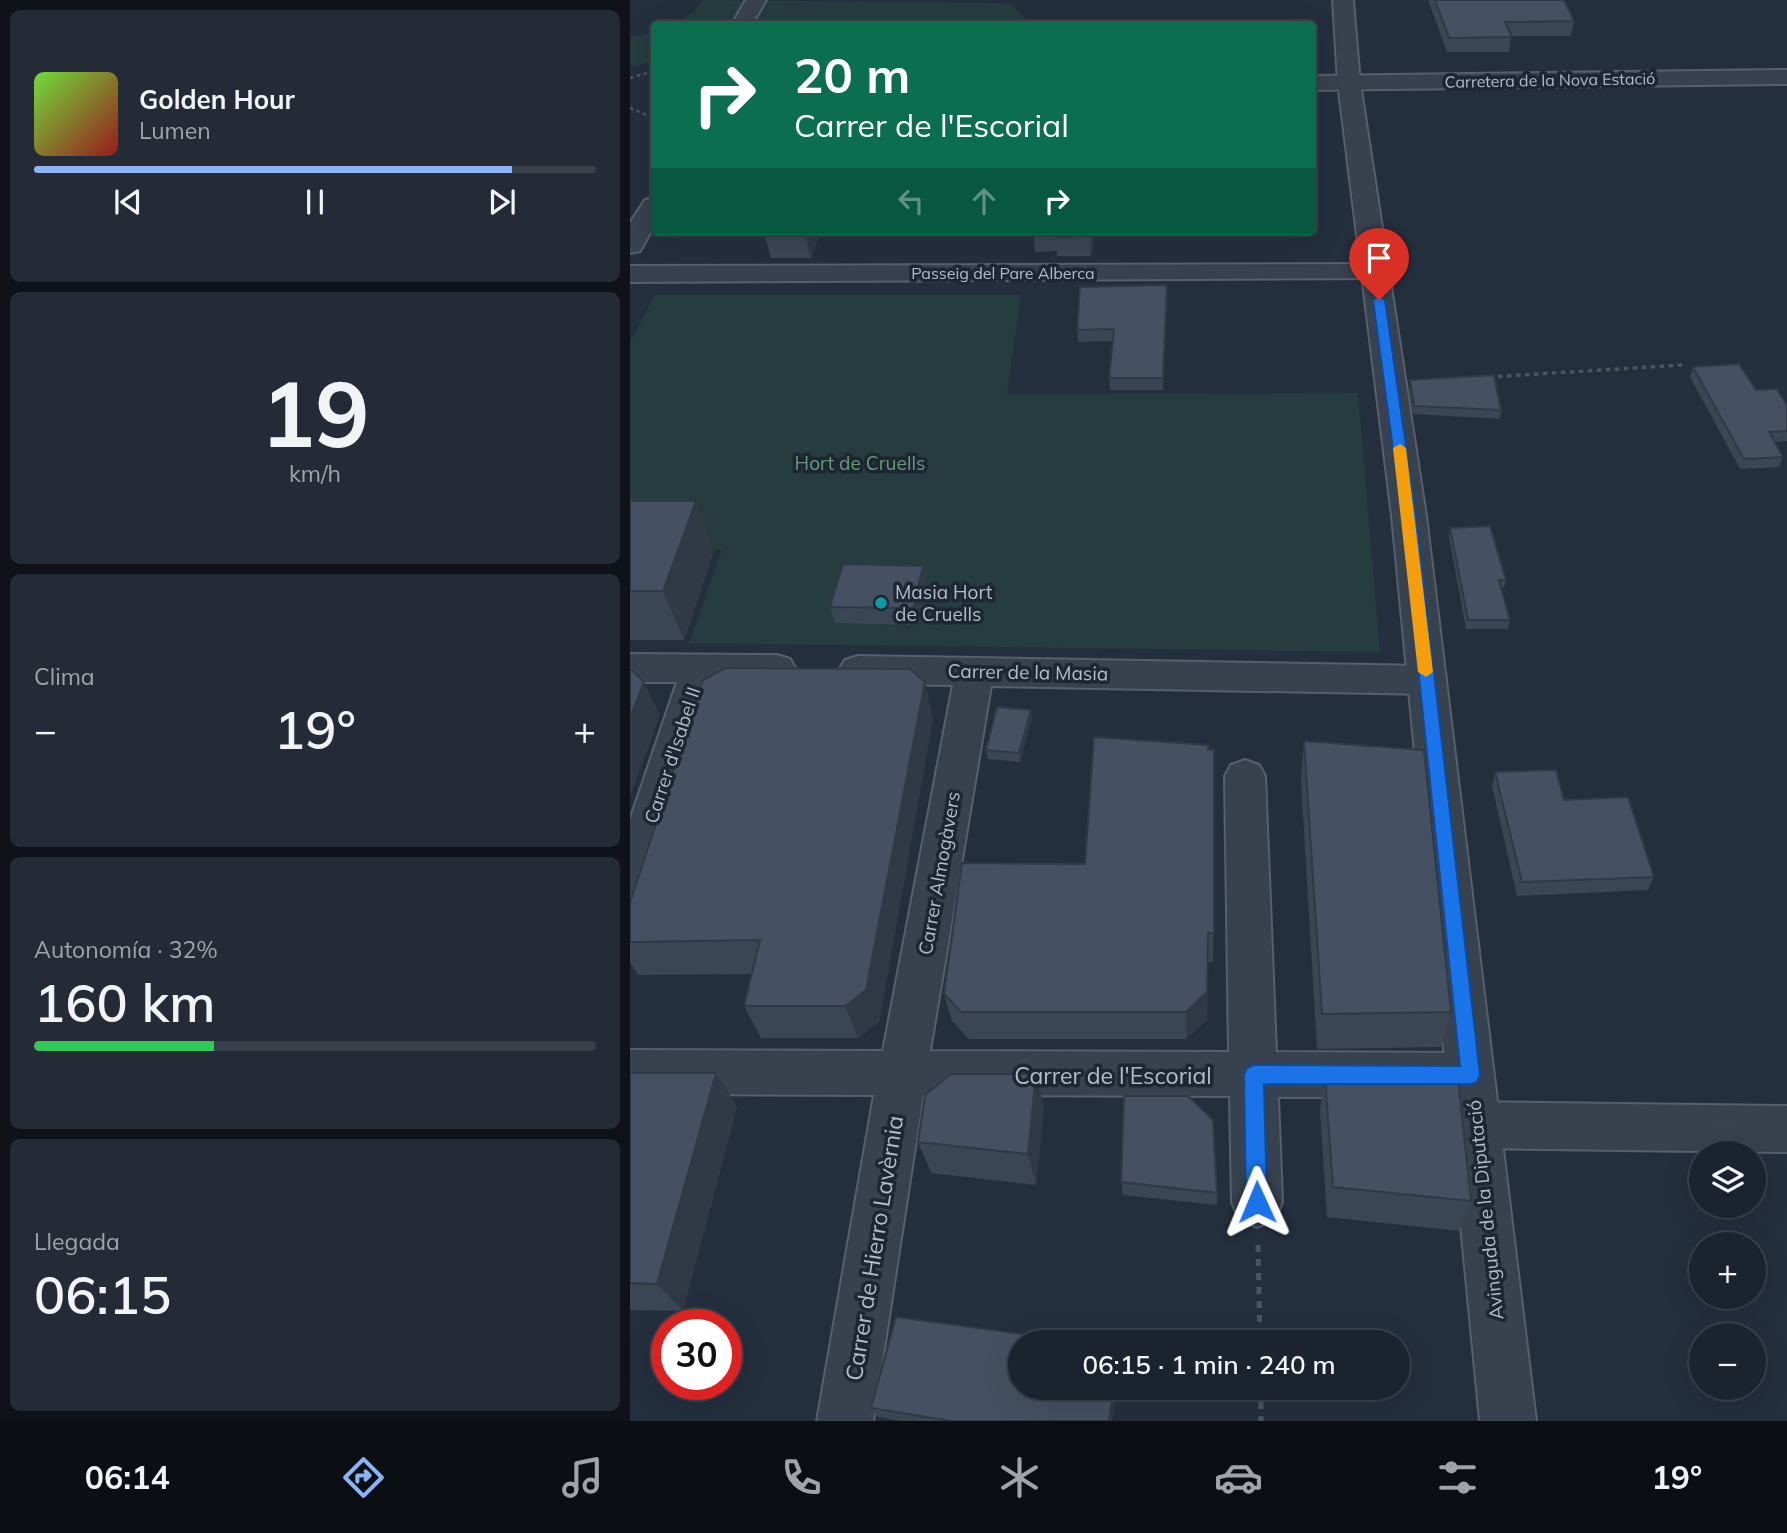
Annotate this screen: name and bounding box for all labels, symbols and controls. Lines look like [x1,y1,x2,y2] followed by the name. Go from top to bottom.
[794,44,910,105] text: 20 m
[679,49,770,140] icon: right
[1445,68,1655,92] street label: Carretera de la Nova Estació
[139,83,295,116] text: Golden Hour
[794,105,1069,145] text: Carrer de l'Escorial
[139,116,211,145] text: Lumen
[892,182,930,220] icon: left
[965,182,1003,220] icon: ahead
[1038,182,1076,220] icon: right
[109,183,147,221] icon: previous
[296,183,334,221] icon: pause
[483,183,521,221] icon: next
[1349,228,1409,300] pin
[1360,239,1398,277] icon: arrive
[911,263,1095,283] street label: Passeig del Pare Alberca
[260,356,370,470] text: 19
[795,451,925,475] park label: Hort de Cruells
[289,459,341,488] text: km/h
[895,580,993,626] place label: Masia Hort de Cruells
[873,595,889,611] marker: Masia Hort de Cruells
[948,659,1108,685] street label: Carrer de la Masia
[34,662,95,691] text: Clima
[639,684,705,826] street label: Carrer d'Isabel II
[274,697,356,762] text: 19°
[34,706,57,754] text: −
[573,706,596,754] text: +
[913,790,965,956] street label: Carrer Almogàvers
[34,935,218,964] text: Autonomía · 32%
[34,970,215,1035] text: 160 km
[1014,1061,1212,1090] street label: Carrer de l'Escorial
[1462,1099,1508,1321] street label: Avinguda de la Diputació
[839,1113,909,1383] street label: Carrer de Hierro Lavèrnia
[1689,1141,1766,1400] map controls
[1689,1141,1766,1218] button: layers
[1220,1165,1294,1239] position arrow
[34,1227,120,1256] text: Llegada
[1689,1232,1766,1309] button: +
[34,1262,171,1327] text: 06:15
[651,1309,742,1400] speed limit sign: 30
[1689,1323,1766,1400] button: −
[1082,1348,1336,1381] text: 06:15 · 1 min · 240 m
[339,1453,388,1502] icon: directions
[558,1453,607,1502] icon: music
[777,1453,826,1502] icon: phone
[995,1453,1044,1502] icon: climate
[1214,1453,1263,1502] icon: car
[1433,1453,1482,1502] icon: filters
[85,1457,170,1497] text: 06:14
[1652,1457,1702,1497] text: 19°

